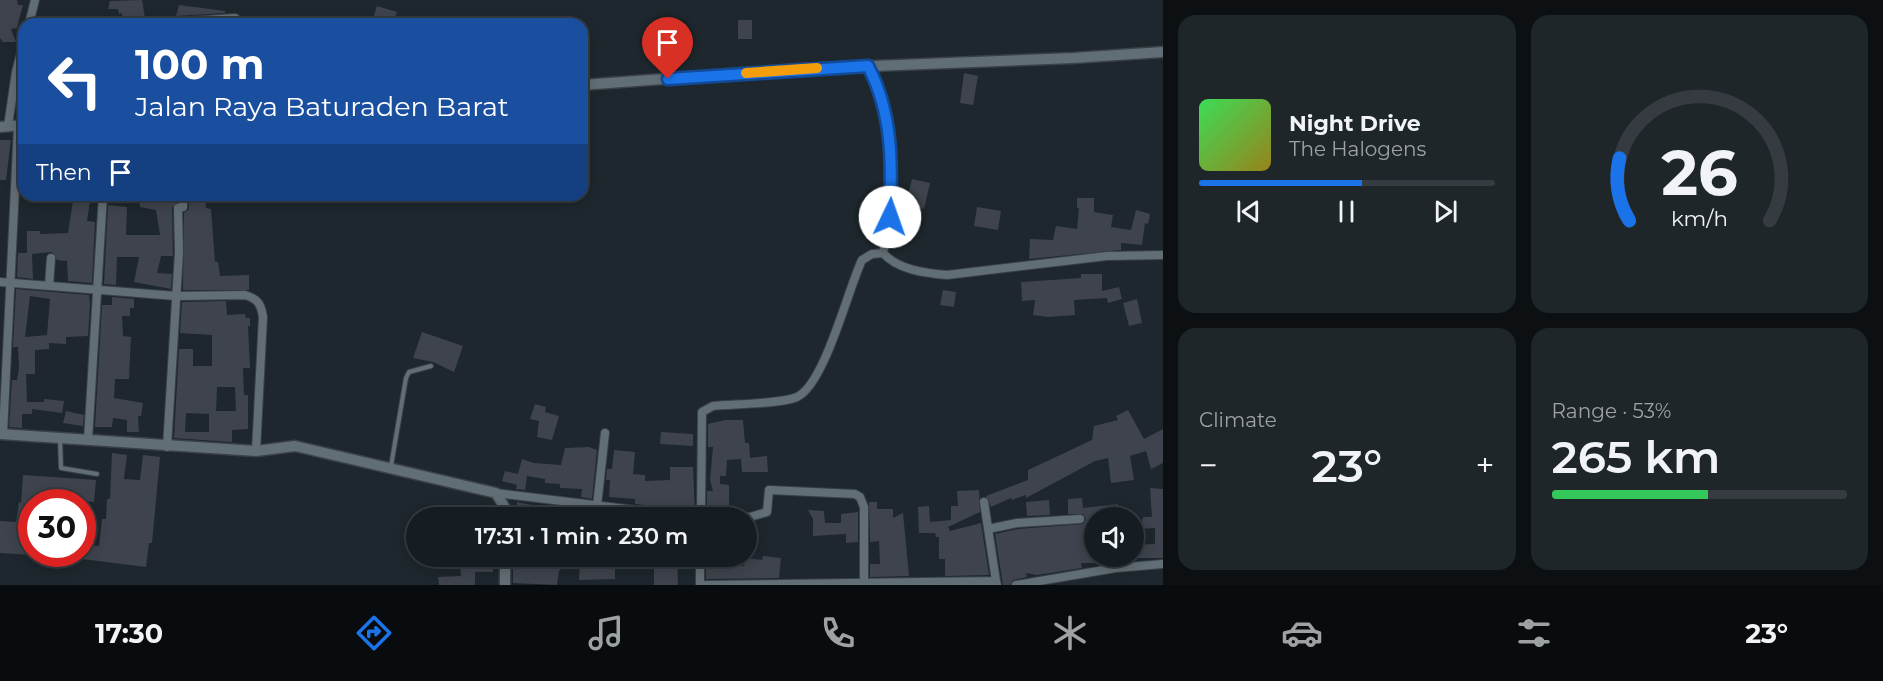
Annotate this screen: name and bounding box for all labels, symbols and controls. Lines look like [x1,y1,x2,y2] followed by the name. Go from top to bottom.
[642,17,693,79] pin
[651,26,684,59] icon: arrive
[135,38,264,90] text: 100 m
[36,42,114,120] icon: left
[135,90,509,123] text: Jalan Raya Baturaden Barat
[1289,110,1421,137] text: Night Drive
[1661,135,1738,211] text: 26
[1289,137,1426,161] text: The Halogens
[104,156,137,189] icon: arrive
[36,159,92,186] text: Then
[858,185,922,249] position arrow
[1232,195,1265,228] icon: previous
[1330,195,1363,228] icon: pause
[1429,195,1462,228] icon: next
[1671,205,1728,231] text: km/h
[1552,399,1671,423] text: Range · 53%
[1199,408,1277,432] text: Climate
[1552,429,1720,484] text: 265 km
[1311,438,1382,493] text: 23°
[1199,445,1218,485] text: −
[1476,445,1495,485] text: +
[18,489,96,567] speed limit sign: 30
[1084,507,1144,567] map controls
[1084,507,1144,567] button: sound
[475,523,688,550] text: 17:31 · 1 min · 230 m
[353,612,395,654] icon: directions
[585,612,627,654] icon: music
[817,612,859,654] icon: phone
[1049,612,1091,654] icon: climate
[1281,612,1323,654] icon: car
[1513,612,1555,654] icon: filters
[95,617,163,650] text: 17:30
[1745,617,1788,650] text: 23°

